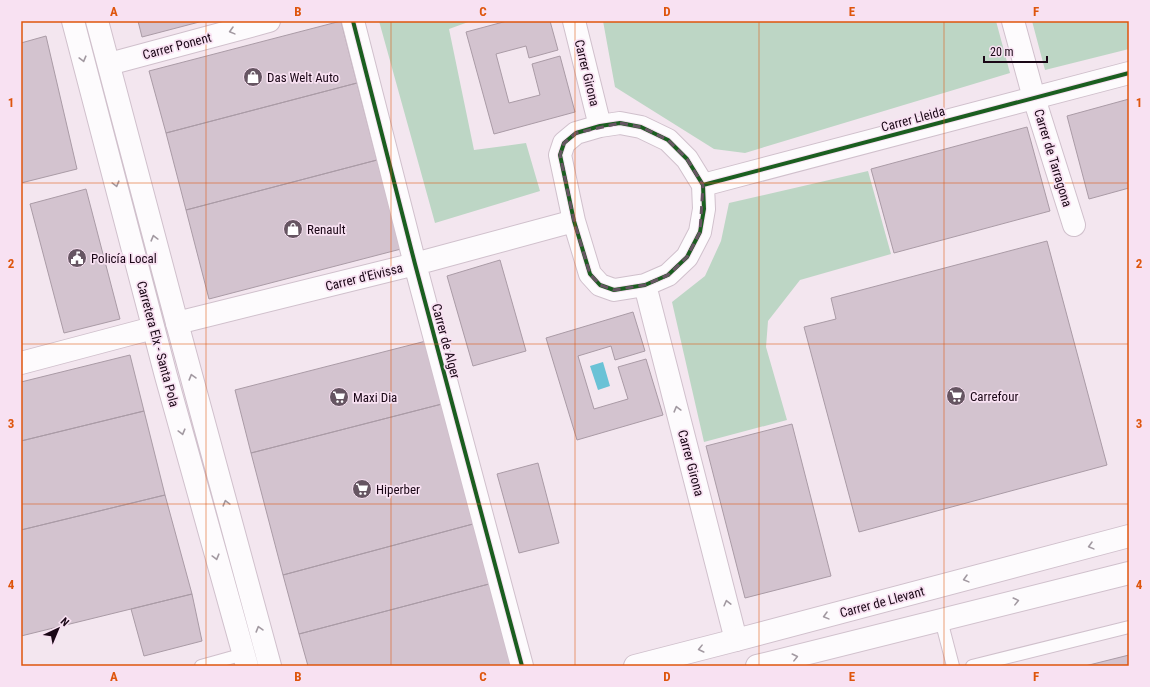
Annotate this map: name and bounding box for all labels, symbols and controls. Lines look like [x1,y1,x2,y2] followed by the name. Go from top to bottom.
[110,4,118,19] text: A
[294,4,302,19] text: B
[479,4,487,19] text: C
[663,4,671,19] text: D
[849,4,856,19] text: E
[1033,4,1039,19] text: F
[229,26,236,35] one-way arrow
[141,30,213,62] street label: Carrer Ponent
[571,38,603,108] street label: Carrer Girona
[984,38,1047,64] scale bar
[990,45,1014,59] text: 20 m
[78,55,87,62] one-way arrow
[242,66,264,88] shop icon: Das Welt Auto
[267,70,339,85] place label: Das Welt Auto
[8,95,14,110] text: 1
[1136,95,1142,110] text: 1
[879,103,947,135] street label: Carrer Lleida
[1031,107,1075,209] street label: Carrer de Tarragona
[111,181,120,188] one-way arrow
[282,218,304,240] shop icon: Renault
[307,222,346,237] place label: Renault
[151,235,159,242] one-way arrow
[66,247,88,269] public building icon: Policía Local
[91,251,157,266] place label: Policía Local
[8,256,15,271] text: 2
[1136,256,1143,271] text: 2
[324,260,404,294] street label: Carrer d'Eivissa
[134,279,182,409] street label: Carretera Elx - Santa Pola
[429,302,463,380] street label: Carrer de Alger
[188,374,197,381] one-way arrow
[945,385,967,407] supermarket icon: Carrefour
[328,386,350,408] supermarket icon: Maxi Dia
[970,389,1018,404] place label: Carrefour
[353,390,397,405] place label: Maxi Dia
[673,406,681,412] one-way arrow
[8,416,14,431] text: 3
[1136,416,1142,431] text: 3
[177,428,186,435] one-way arrow
[675,428,707,498] street label: Carrer Girona
[351,478,373,500] supermarket icon: Hiperber
[376,482,420,497] place label: Hiperber
[222,500,230,506] one-way arrow
[1088,541,1095,550] one-way arrow
[211,553,220,560] one-way arrow
[962,575,969,583] one-way arrow
[8,577,15,592] text: 4
[1136,577,1143,592] text: 4
[838,583,926,621] street label: Carrer de Llevant
[1012,597,1019,606] one-way arrow
[723,599,731,606] one-way arrow
[38,609,78,649] north arrow
[823,612,830,620] one-way arrow
[58,615,72,629] text: N
[255,625,264,632] one-way arrow
[698,645,704,653] one-way arrow
[792,653,798,661] one-way arrow
[110,669,118,684] text: A
[294,669,302,684] text: B
[479,669,487,684] text: C
[663,669,671,684] text: D
[849,669,856,684] text: E
[1033,669,1039,684] text: F

